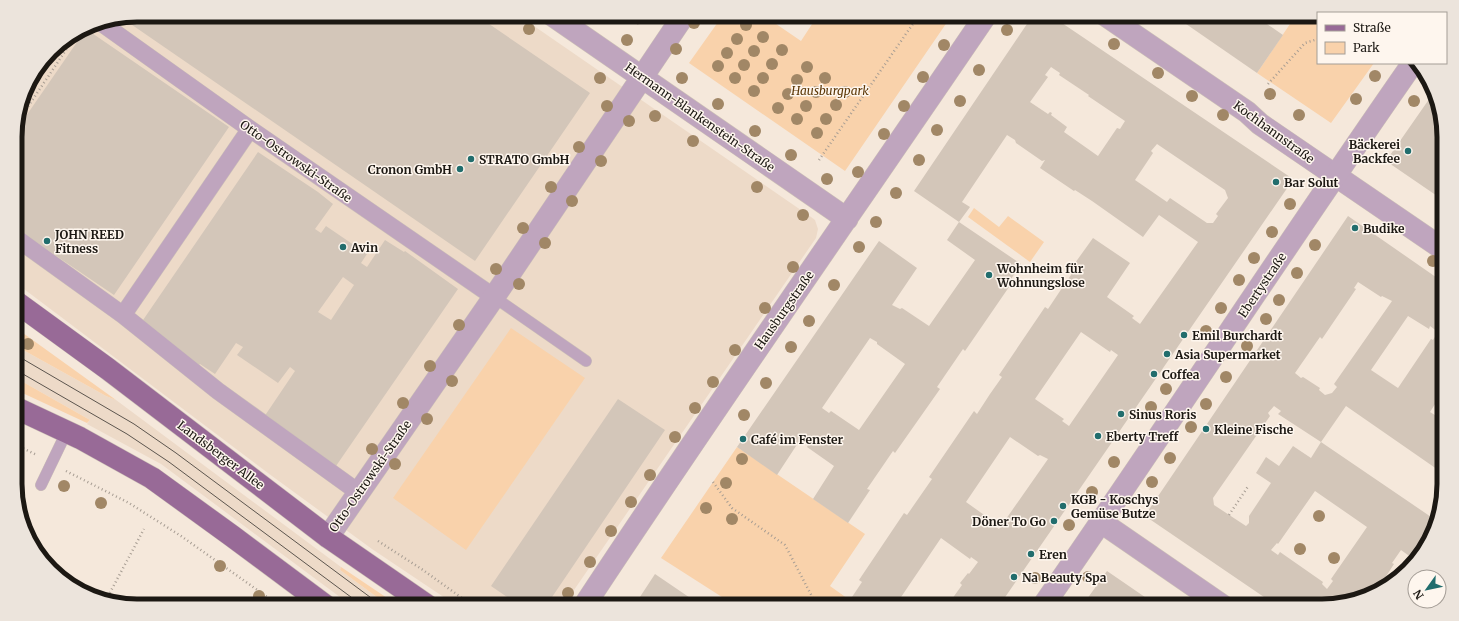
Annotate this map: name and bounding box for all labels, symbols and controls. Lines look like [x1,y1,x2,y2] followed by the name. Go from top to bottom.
[1317,12,1447,64] legend
[1353,20,1391,35] text: Straße
[1353,40,1380,55] text: Park
[622,59,778,175] street label: Hermann-Blankenstein-Straße
[790,83,869,98] park label: Hausburgpark
[1231,98,1317,166] street label: Kochhannstraße
[237,117,355,205] street label: Otto-Ostrowski-Straße
[1349,137,1400,166] place label: Bäckerei Backfee
[1403,146,1413,156] marker: Bäckerei Backfee
[479,152,570,167] place label: STRATO GmbH
[466,154,476,164] marker: STRATO GmbH
[368,162,452,177] place label: Cronon GmbH
[455,164,465,174] marker: Cronon GmbH
[1284,175,1339,190] place label: Bar Solut
[1271,177,1281,187] marker: Bar Solut
[1363,221,1405,236] place label: Budike
[1350,223,1360,233] marker: Budike
[54,227,124,256] place label: JOHN REED Fitness
[42,236,52,246] marker: JOHN REED Fitness
[350,240,378,255] place label: Avin
[338,242,348,252] marker: Avin
[1235,250,1289,320] street label: Ebertystraße
[996,261,1085,290] place label: Wohnheim für Wohnungslose
[751,268,817,352] street label: Hausburgstraße
[984,270,994,280] marker: Wohnheim für Wohnungslose
[1192,328,1282,343] place label: Emil Burchardt
[1179,330,1189,340] marker: Emil Burchardt
[1174,347,1281,362] place label: Asia Supermarket
[1162,349,1172,359] marker: Asia Supermarket
[1162,367,1200,382] place label: Coffea
[1149,369,1159,379] marker: Coffea
[1129,407,1196,422] place label: Sinus Roris
[1116,409,1126,419] marker: Sinus Roris
[326,417,414,535] street label: Otto-Ostrowski-Straße
[175,418,267,492] street label: Landsberger Allee
[1214,422,1294,437] place label: Kleine Fische
[1201,424,1211,434] marker: Kleine Fische
[1106,429,1180,444] place label: Eberty Treff
[1093,431,1103,441] marker: Eberty Treff
[751,432,843,447] place label: Café im Fenster
[738,434,748,444] marker: Café im Fenster
[1071,492,1158,521] place label: KGB - Koschys Gemüse Butze
[1058,501,1068,511] marker: KGB - Koschys Gemüse Butze
[972,514,1046,529] place label: Döner To Go
[1049,516,1059,526] marker: Döner To Go
[1039,547,1067,562] place label: Eren
[1026,549,1036,559] marker: Eren
[1407,569,1447,609] north arrow
[1022,570,1107,585] place label: Na Beauty Spa
[1009,572,1019,582] marker: Na Beauty Spa
[1410,587,1427,602] text: N

